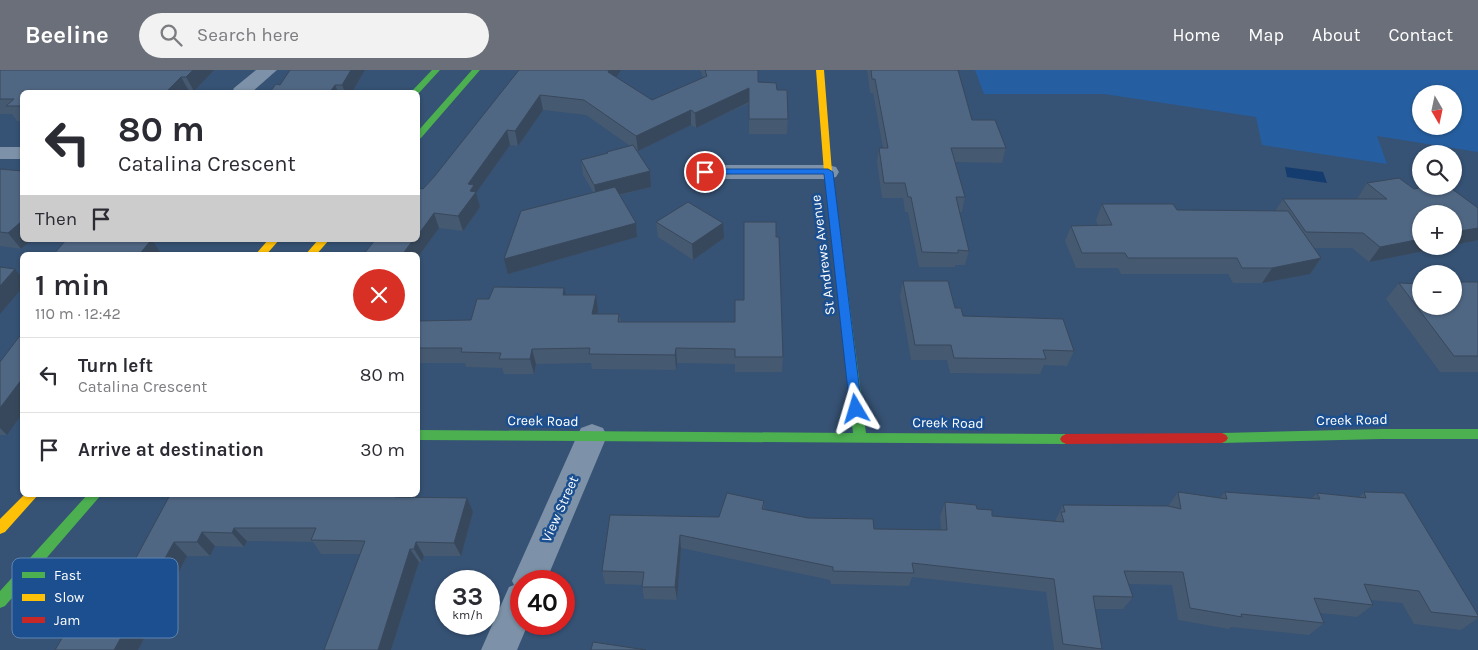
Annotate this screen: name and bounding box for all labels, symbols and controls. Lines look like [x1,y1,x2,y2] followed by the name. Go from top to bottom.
[139,13,489,58] search box
[25,21,109,49] text: Beeline
[157,21,185,49] icon: search
[197,24,299,46] text: Search here
[1172,24,1220,46] text: Home
[1248,24,1284,46] text: Map
[1312,24,1361,46] text: About
[1389,24,1453,46] text: Contact
[1412,85,1462,135] north arrow
[1412,85,1462,315] map controls
[118,109,205,150] text: 80 m
[35,110,100,175] icon: left
[1412,145,1462,195] button: search
[118,151,296,177] text: Catalina Crescent
[684,151,726,193] pin
[691,158,719,186] icon: arrive
[807,194,839,316] street label: St Andrews Avenue
[87,205,115,233] icon: arrive
[1412,205,1462,255] button: +
[35,208,77,230] text: Then
[1412,265,1462,315] button: −
[35,267,109,303] text: 1 min
[353,269,405,321] button: close
[35,304,121,323] text: 110 m · 12:42
[78,355,153,377] text: Turn left
[35,361,63,389] icon: left
[360,364,405,386] text: 80 m
[78,377,207,396] text: Catalina Crescent
[829,382,881,434] position arrow
[1316,411,1388,429] street label: Creek Road
[507,412,579,430] street label: Creek Road
[912,414,984,432] street label: Creek Road
[35,436,63,464] icon: arrive
[78,439,264,461] text: Arrive at destination
[360,439,405,461] text: 30 m
[538,473,582,545] street label: View Street
[12,558,178,638] legend
[54,567,81,584] text: Fast
[510,570,575,635] speed limit sign: 40
[452,582,483,611] text: 33
[54,589,84,606] text: Slow
[452,608,483,622] text: km/h
[54,612,80,629] text: Jam

